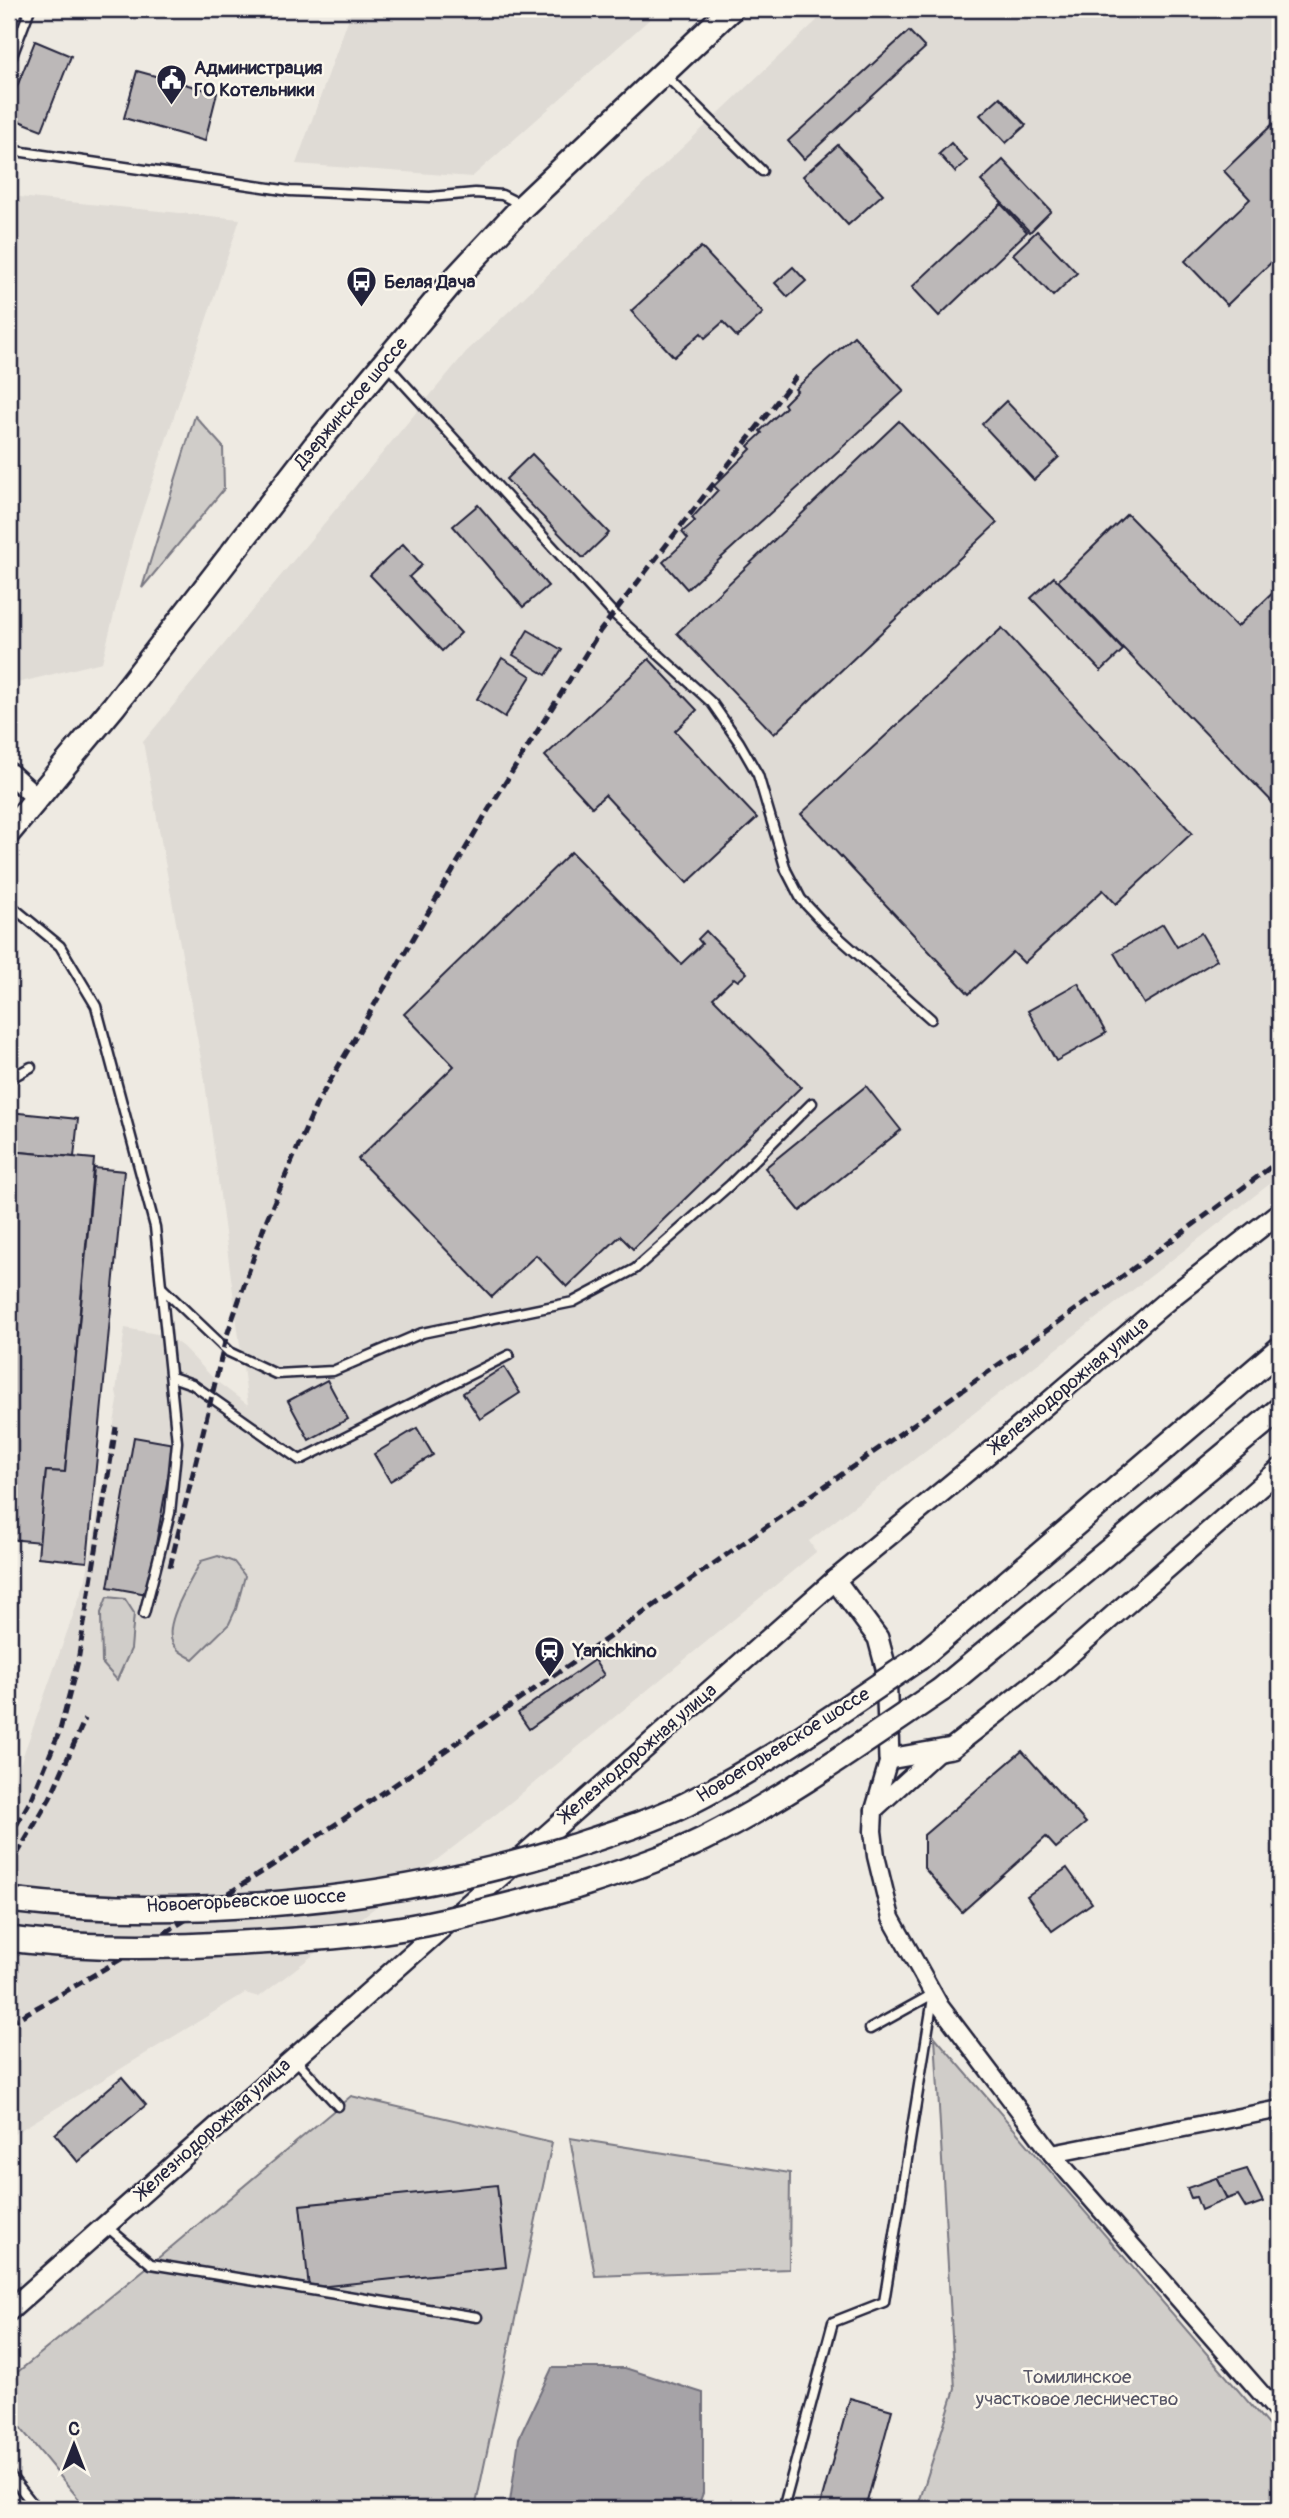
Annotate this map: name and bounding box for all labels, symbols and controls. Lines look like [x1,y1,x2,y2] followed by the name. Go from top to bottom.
[194,56,323,102] place label: Администрация ГО Котельники
[154,62,188,106] public building icon: Администрация ГО Котельники
[344,265,378,309] bus stop icon: Белая Дача
[384,270,475,294] place label: Белая Дача
[288,332,413,474] street label: Дзержинское шоссе
[982,1311,1154,1461] street label: Железнодорожная улица
[533,1634,567,1678] station icon: Yanichkino
[572,1639,657,1663] place label: Yanichkino
[552,1678,722,1830] street label: Железнодорожная улица
[692,1682,875,1808] street label: Новоегорьевское шоссе
[146,1884,347,1918] street label: Новоегорьевское шоссе
[128,2053,296,2207] street label: Железнодорожная улица
[975,2365,1178,2411] park label: Томилинское участковое лесничество
[38,2410,108,2480] north arrow
[68,2417,80,2441] text: С

